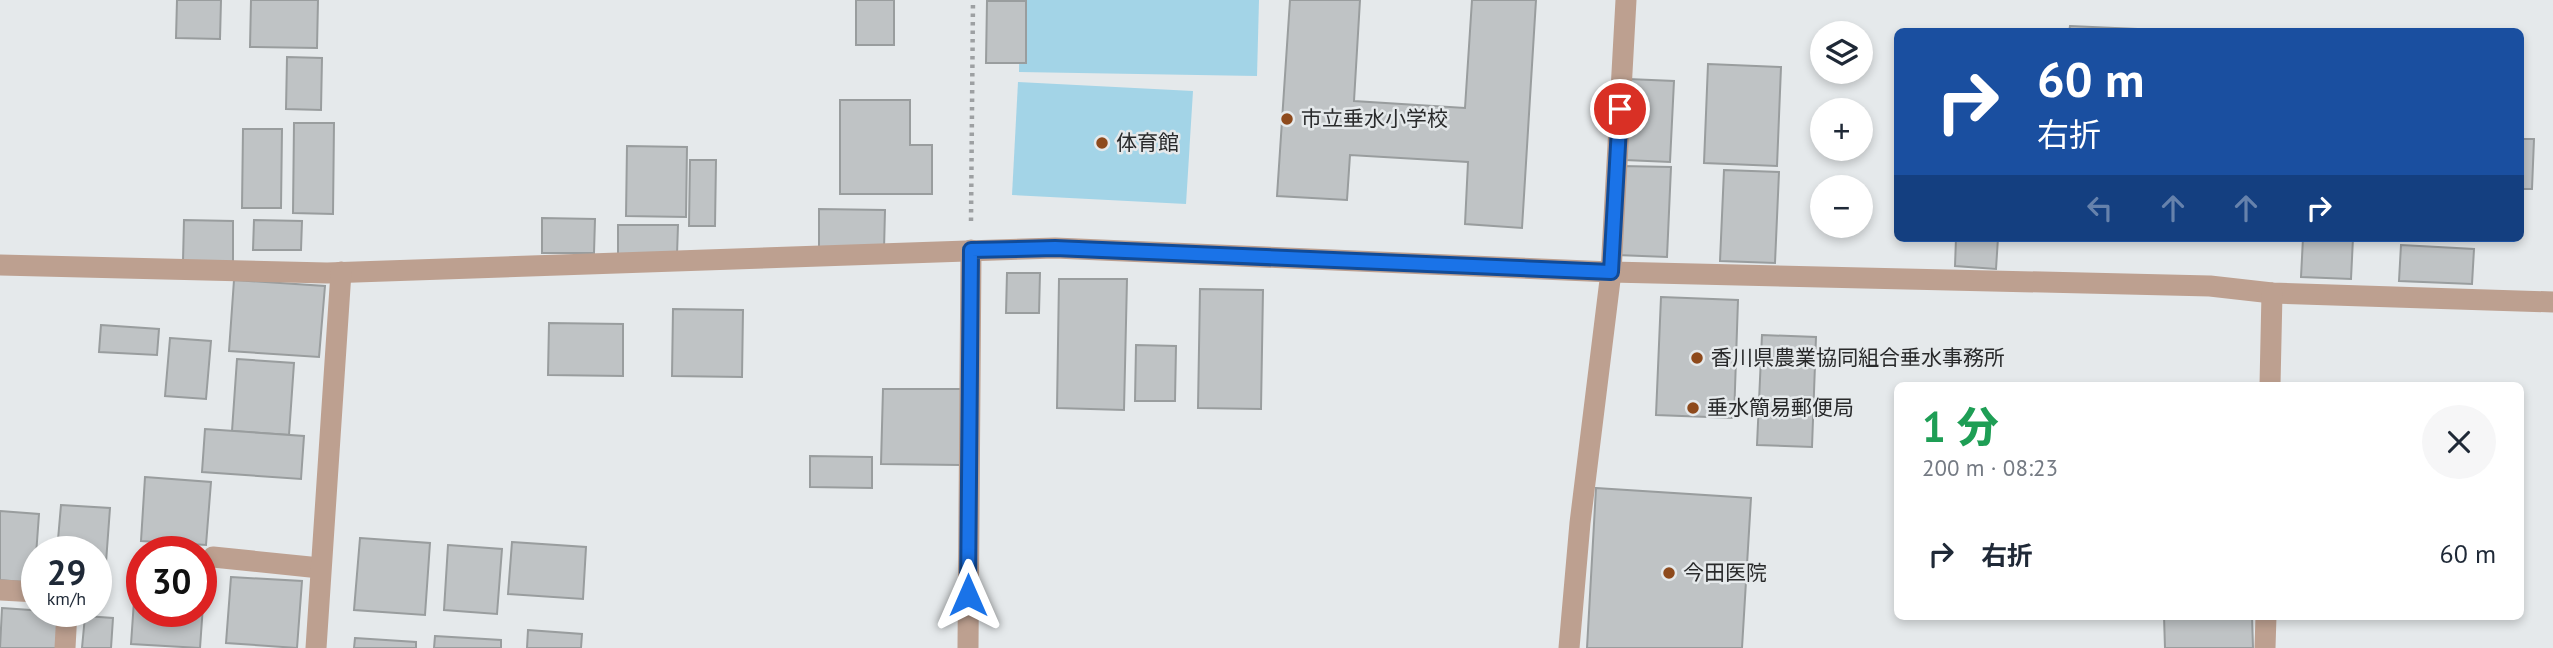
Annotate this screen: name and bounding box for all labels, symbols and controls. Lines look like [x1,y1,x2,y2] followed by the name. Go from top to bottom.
[1810,21,1873,238] map controls
[1810,21,1873,84] button: layers
[2037,47,2144,111] text: 60 m
[1922,56,2013,147] icon: right
[1590,79,1650,139] pin
[1601,90,1639,128] icon: arrive
[1810,98,1873,161] button: +
[1301,105,1448,132] place label: 市立垂水小学校
[1279,111,1295,127] marker: 市立垂水小学校
[2037,113,2101,155] text: 右折
[1116,129,1179,156] place label: 体育館
[1094,135,1110,151] marker: 体育館
[1810,175,1873,238] button: −
[2081,189,2119,227] icon: left
[2154,189,2192,227] icon: ahead
[2227,189,2265,227] icon: ahead
[2300,189,2338,227] icon: right
[1711,344,2005,371] place label: 香川県農業協同組合垂水事務所
[1689,350,1705,366] marker: 香川県農業協同組合垂水事務所
[1707,394,1854,421] place label: 垂水簡易郵便局
[1922,399,1998,454] text: 1 分
[1685,400,1701,416] marker: 垂水簡易郵便局
[2422,405,2496,479] button: close
[1922,453,2058,482] text: 200 m · 08:23
[1922,535,1960,573] icon: right
[126,536,217,627] speed limit sign: 30
[2440,537,2496,570] text: 60 m
[1981,539,2033,572] text: 右折
[47,549,86,595] text: 29
[931,558,1005,632] position arrow
[1683,559,1767,586] place label: 今田医院
[1661,565,1677,581] marker: 今田医院
[47,587,86,610] text: km/h

